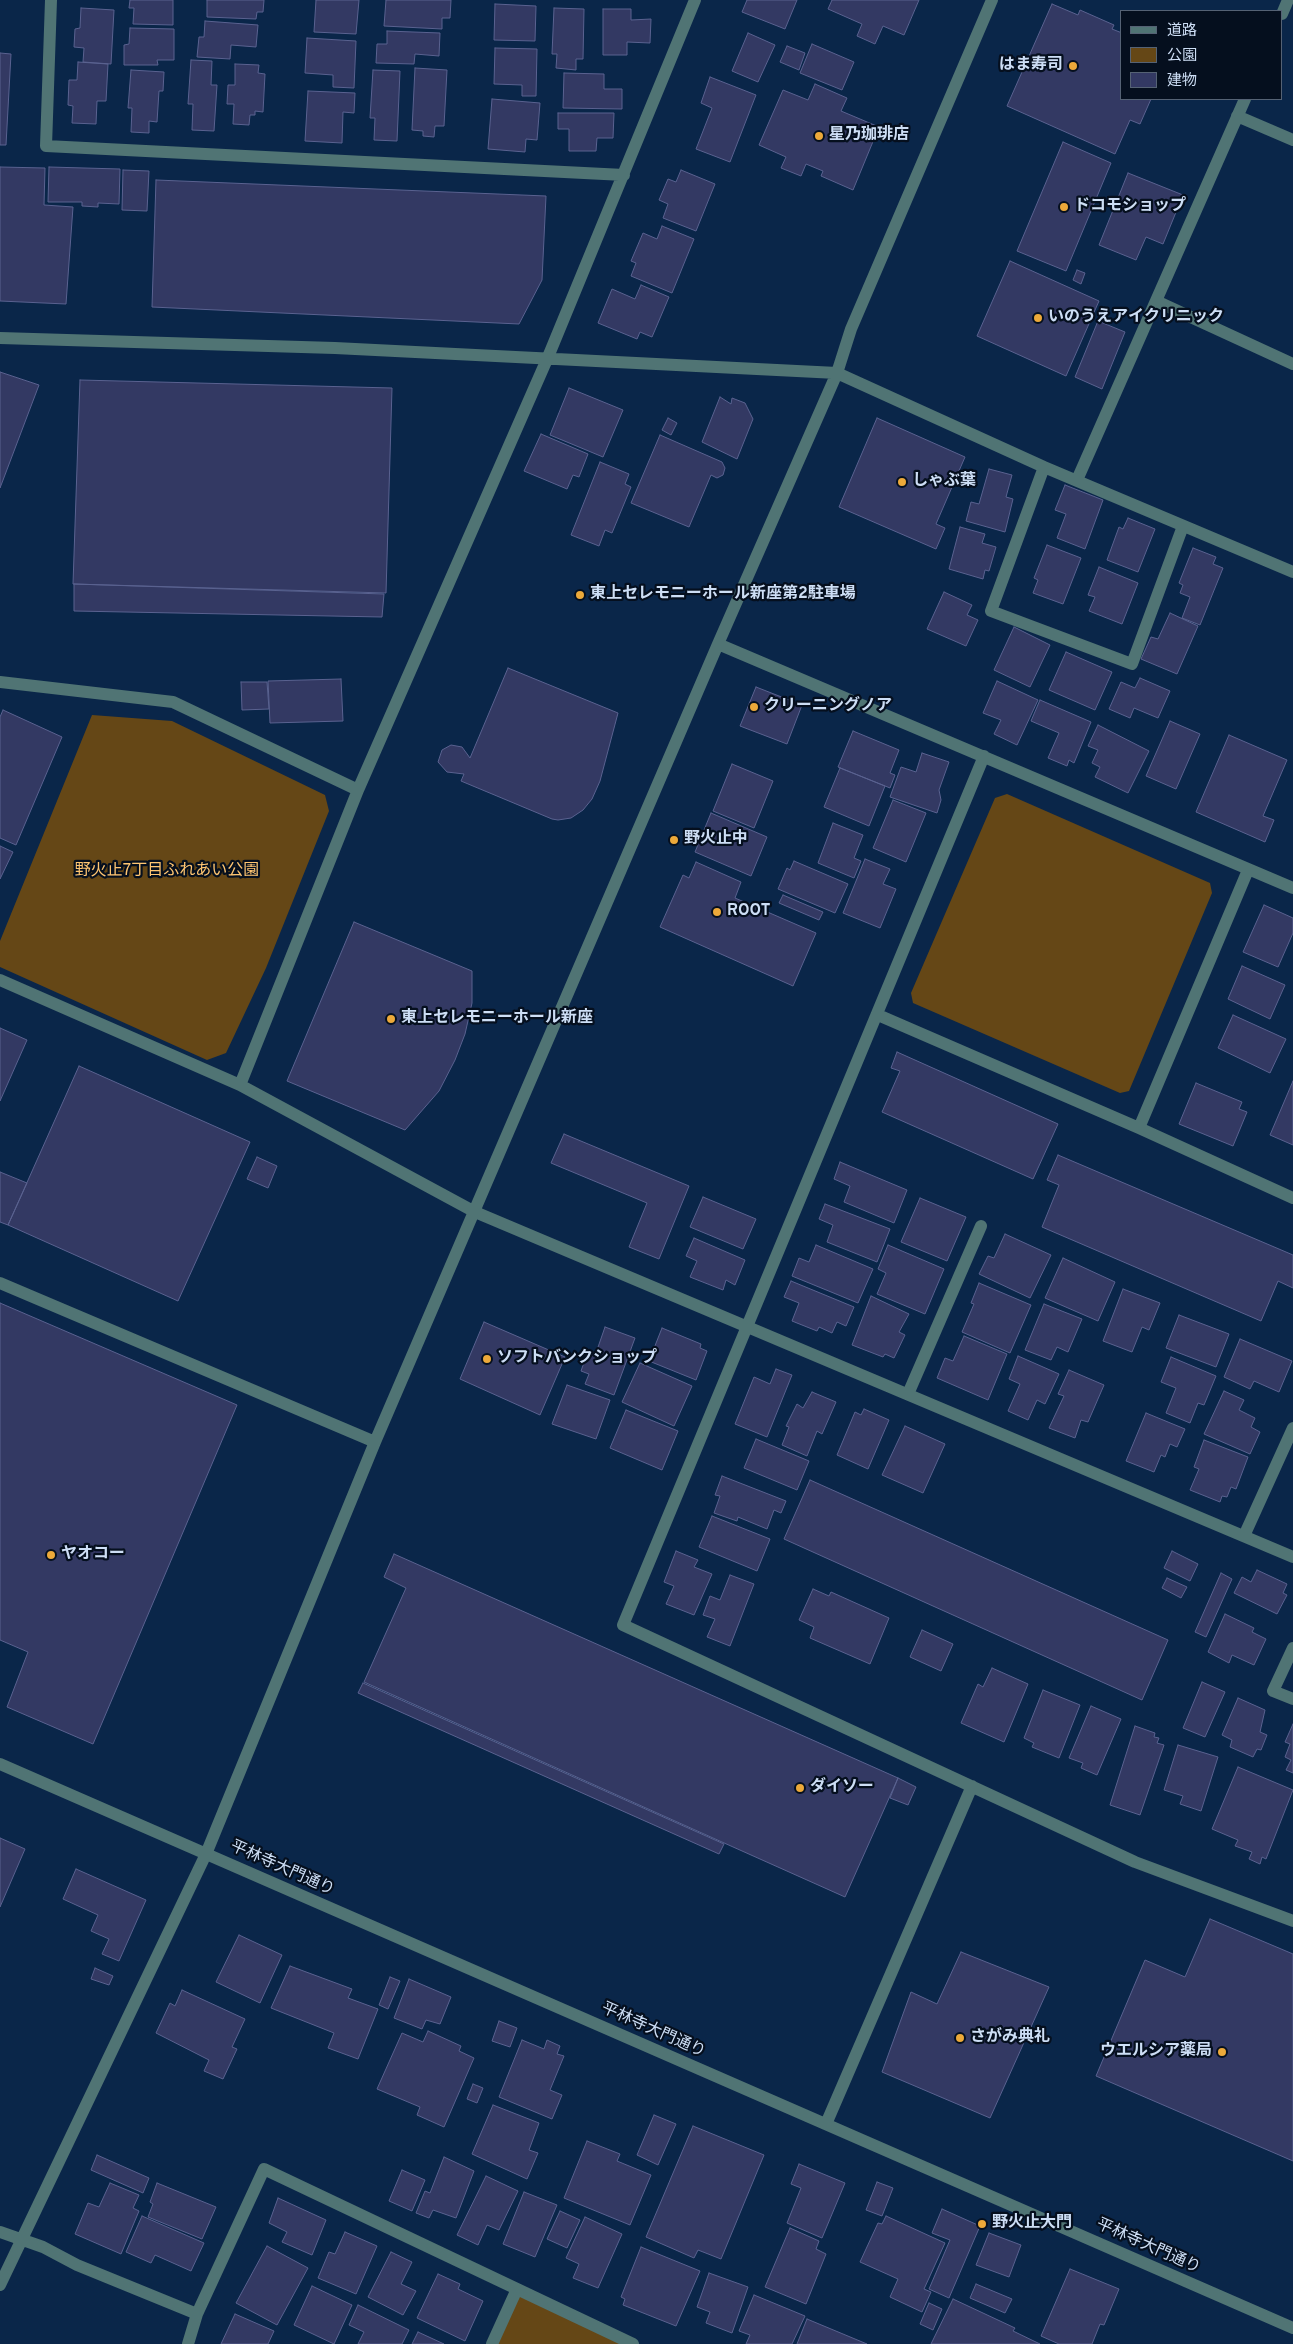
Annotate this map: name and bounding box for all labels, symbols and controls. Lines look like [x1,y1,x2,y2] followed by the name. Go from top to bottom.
[1120,10,1283,100] legend
[1167,22,1197,41] text: 道路
[1167,47,1197,66] text: 公園
[999,56,1063,76] place label: はま寿司
[1067,60,1079,72] marker: はま寿司
[1167,72,1197,91] text: 建物
[829,126,909,146] place label: 星乃珈琲店
[813,130,825,142] marker: 星乃珈琲店
[1074,197,1186,217] place label: ドコモショップ
[1058,201,1070,213] marker: ドコモショップ
[1048,308,1224,328] place label: いのうえアイクリニック
[1032,312,1044,324] marker: いのうえアイクリニック
[912,472,976,492] place label: しゃぶ葉
[896,476,908,488] marker: しゃぶ葉
[590,585,856,605] place label: 東上セレモニーホール新座第2駐車場
[574,589,586,601] marker: 東上セレモニーホール新座第2駐車場
[764,697,892,717] place label: クリーニングノア
[748,701,760,713] marker: クリーニングノア
[684,830,748,850] place label: 野火止中
[668,834,680,846] marker: 野火止中
[75,862,259,882] park label: 野火止7丁目ふれあい公園
[727,902,770,922] place label: ROOT
[711,906,723,918] marker: ROOT
[401,1009,593,1029] place label: 東上セレモニーホール新座
[385,1013,397,1025] marker: 東上セレモニーホール新座
[497,1349,657,1369] place label: ソフトバンクショップ
[481,1353,493,1365] marker: ソフトバンクショップ
[61,1545,125,1565] place label: ヤオコー
[45,1549,57,1561] marker: ヤオコー
[810,1778,874,1798] place label: ダイソー
[794,1782,806,1794] marker: ダイソー
[227,1837,337,1901] street label: 平林寺大門通り
[598,1999,708,2063] street label: 平林寺大門通り
[970,2028,1050,2048] place label: さがみ典礼
[954,2032,966,2044] marker: さがみ典礼
[1100,2042,1212,2062] place label: ウエルシア薬局
[1216,2046,1228,2058] marker: ウエルシア薬局
[992,2214,1072,2234] place label: 野火止大門
[1093,2215,1203,2279] street label: 平林寺大門通り
[976,2218,988,2230] marker: 野火止大門

